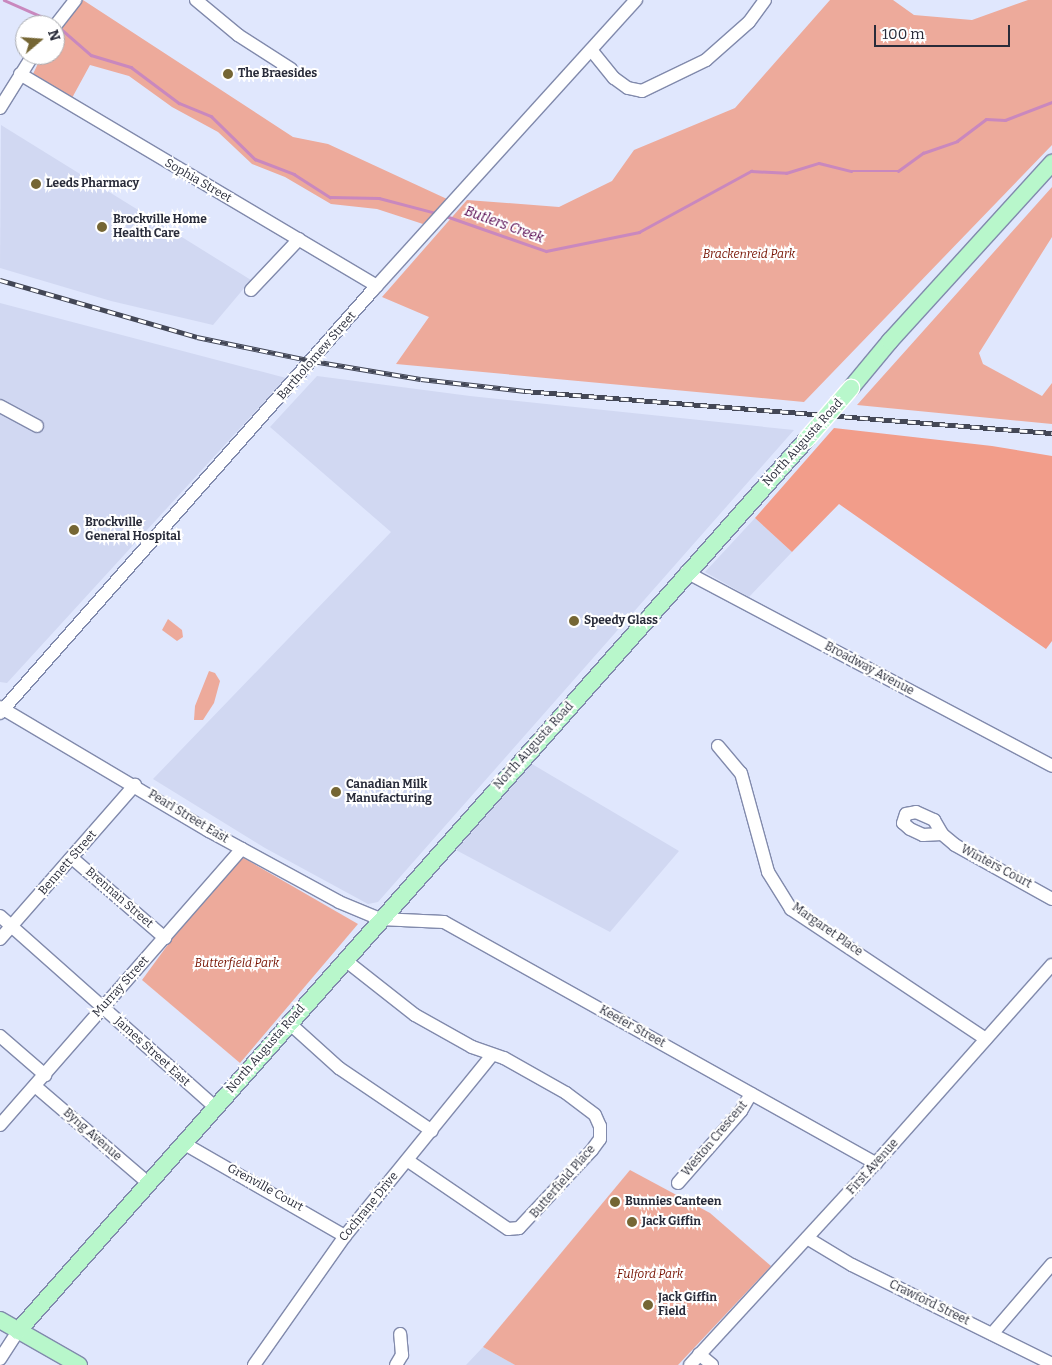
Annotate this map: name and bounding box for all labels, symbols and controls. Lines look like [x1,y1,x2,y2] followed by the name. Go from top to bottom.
[15,15,65,65] north arrow
[877,15,1013,47] scale bar
[882,25,925,43] text: 100 m
[44,28,64,43] text: N
[238,67,317,81] place label: The Braesides
[222,68,234,80] marker: The Braesides
[162,156,234,206] street label: Sophia Street
[46,177,139,191] place label: Leeds Pharmacy
[30,178,42,190] marker: Leeds Pharmacy
[462,203,546,247] water label: Butlers Creek
[113,213,207,241] place label: Brockville Home Health Care
[95,220,109,234] marker: Brockville Home Health Care
[703,248,795,262] park label: Brackenreid Park
[275,309,359,403] street label: Bartholomew Street
[760,396,846,490] street label: North Augusta Road
[85,516,181,544] place label: Brockville General Hospital
[67,523,81,537] marker: Brockville General Hospital
[584,614,658,628] place label: Speedy Glass
[568,615,580,627] marker: Speedy Glass
[822,639,916,699] street label: Broadway Avenue
[491,699,577,793] street label: North Augusta Road
[346,778,432,806] place label: Canadian Milk Manufacturing
[330,786,342,798] marker: Canadian Milk Manufacturing
[145,787,231,847] street label: Pearl Street East
[36,828,100,898] street label: Bennett Street
[958,842,1034,892] street label: Winters Court
[82,865,156,931] street label: Brennan Street
[789,900,865,960] street label: Margaret Place
[90,954,152,1020] street label: Murray Street
[195,957,279,971] park label: Butterfield Park
[224,1002,308,1096] street label: North Augusta Road
[596,1003,668,1051] street label: Keefer Street
[111,1014,193,1090] street label: James Street East
[679,1098,751,1180] street label: Weston Crescent
[60,1106,124,1164] street label: Byng Avenue
[844,1136,902,1198] street label: First Avenue
[527,1143,599,1221] street label: Butterfield Place
[224,1161,306,1215] street label: Grenville Court
[337,1169,401,1245] street label: Cochrane Drive
[625,1195,721,1209] place label: Bunnies Canteen
[609,1196,621,1208] marker: Bunnies Canteen
[642,1215,701,1229] place label: Jack Giffin
[626,1216,638,1228] marker: Jack Giffin
[617,1268,683,1282] park label: Fulford Park
[887,1277,971,1329] street label: Crawford Street
[658,1291,717,1319] place label: Jack Giffin Field
[642,1299,654,1311] marker: Jack Giffin Field

